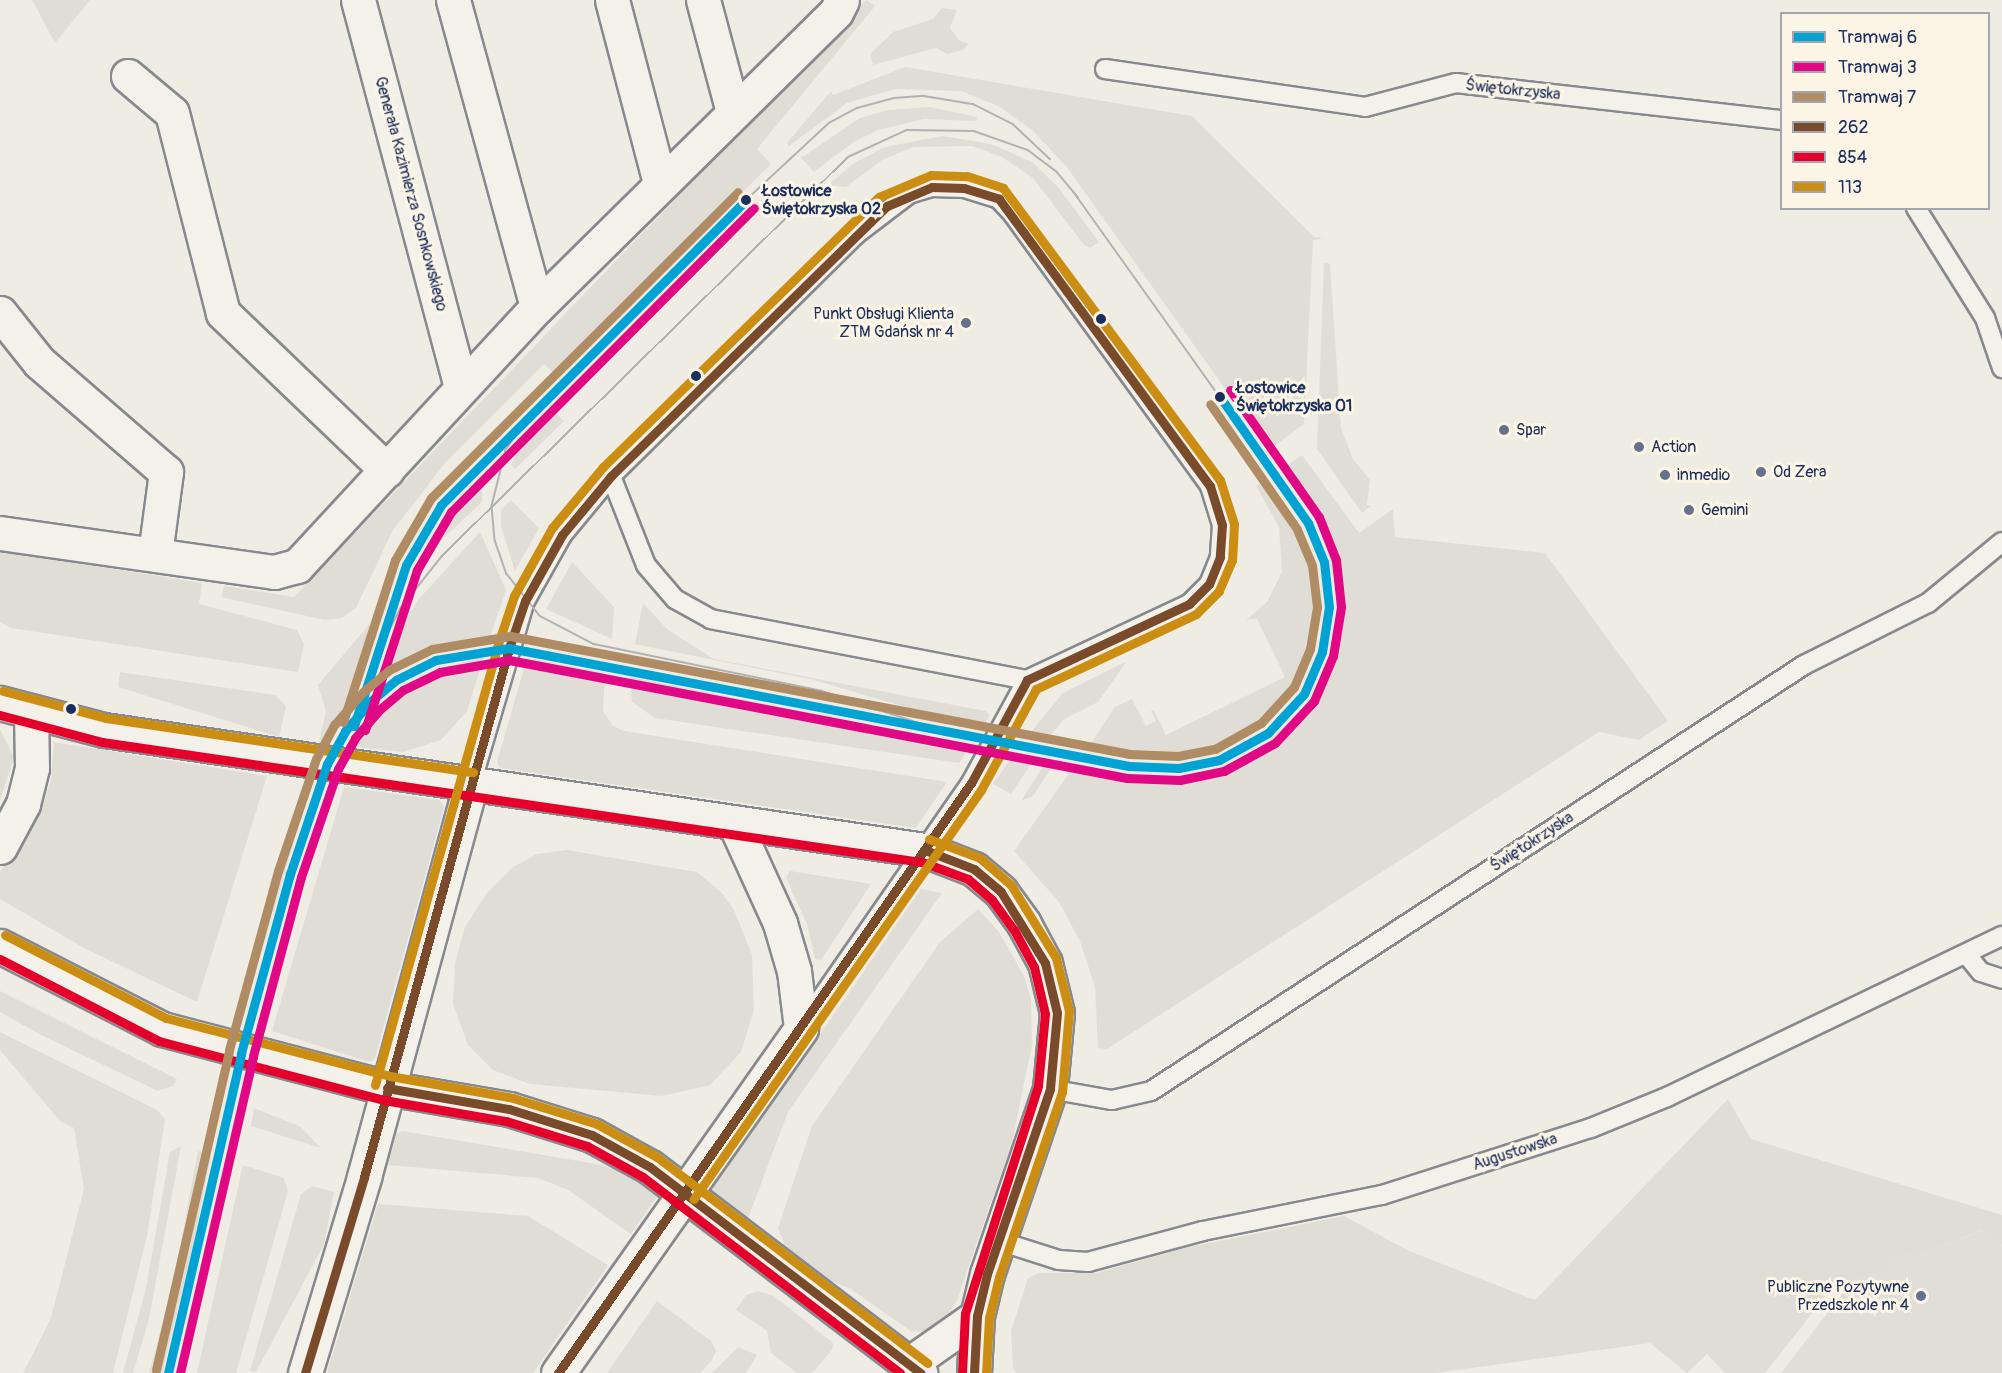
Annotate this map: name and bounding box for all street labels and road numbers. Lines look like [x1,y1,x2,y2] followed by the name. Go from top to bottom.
[370,75,452,313] street label: Generała Kazimierza Sosnkowskiego
[1465,75,1561,105] street label: Świętokrzyska
[1487,808,1577,876] street label: Świętokrzyska
[1470,1129,1560,1175] street label: Augustowska

